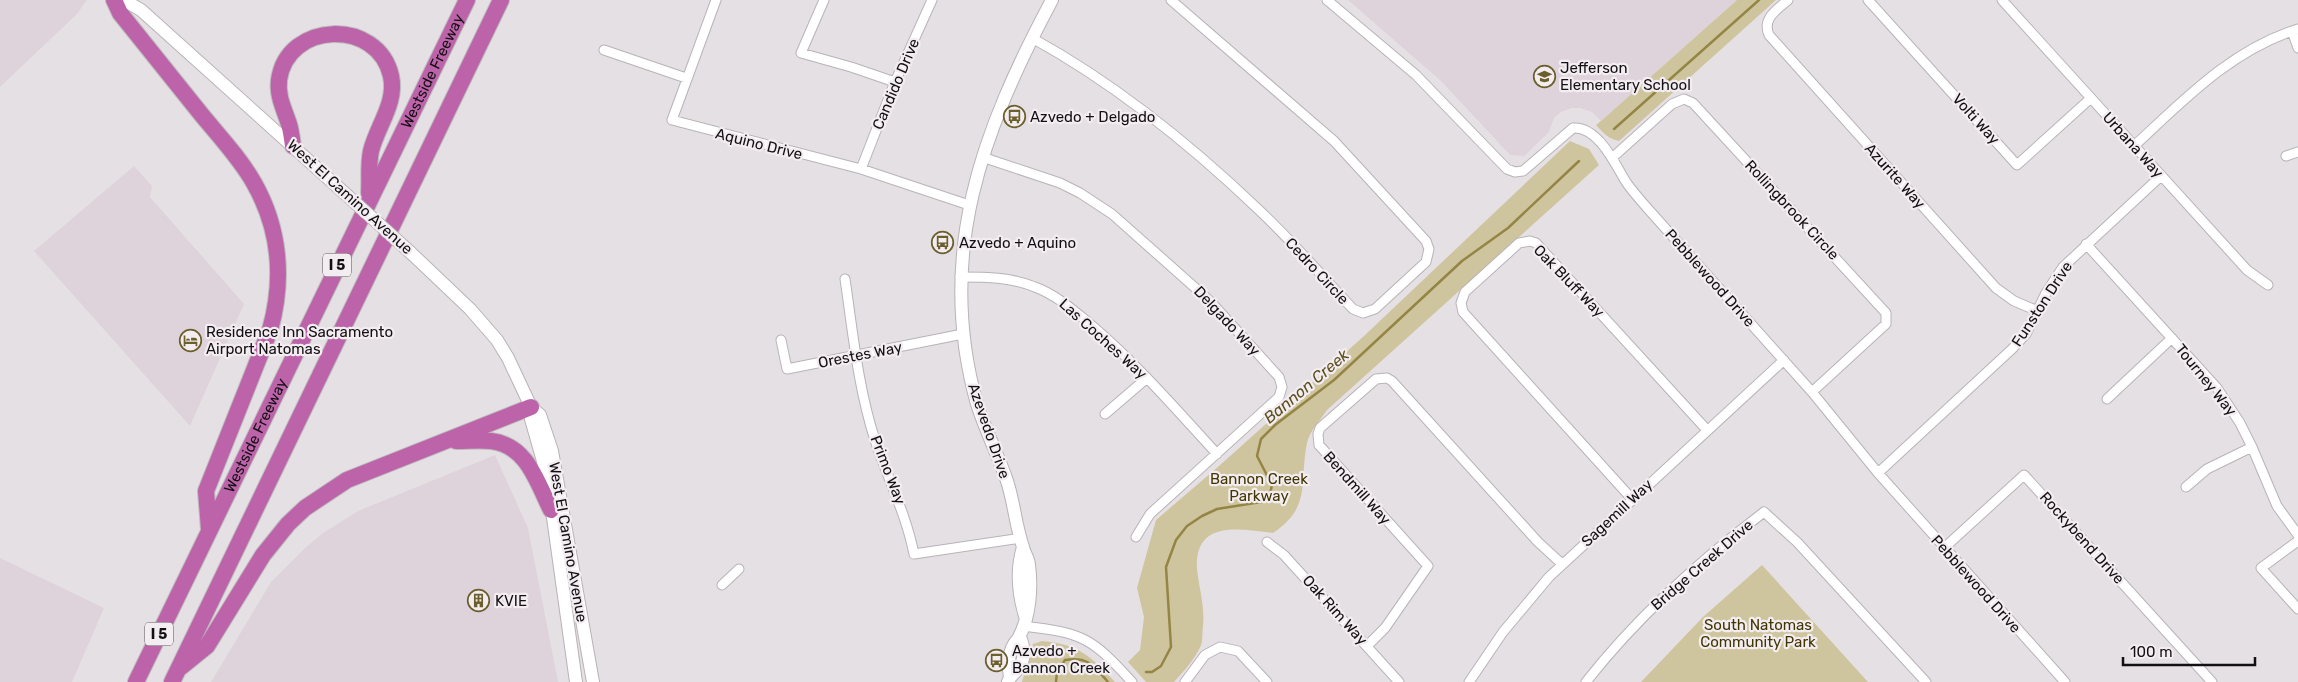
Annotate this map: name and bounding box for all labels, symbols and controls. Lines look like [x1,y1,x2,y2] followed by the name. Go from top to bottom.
[397,11,468,131] street label: Westside Freeway
[869,36,923,132] street label: Candido Drive
[1560,59,1691,94] place label: Jefferson Elementary School
[1532,65,1556,89] school or university icon: Jefferson Elementary School
[1948,90,2004,148] street label: Volti Way
[1002,105,1026,129] bus stop icon: Azvedo + Delgado
[1030,108,1155,126] place label: Azvedo + Delgado
[2099,108,2167,182] street label: Urbana Way
[714,124,804,164] street label: Aquino Drive
[284,136,416,258] street label: West El Camino Avenue
[1861,140,1929,212] street label: Azurite Way
[1741,156,1843,264] street label: Rollingbrook Circle
[1661,225,1759,331] street label: Pebblewood Drive
[931,231,955,255] bus stop icon: Azvedo + Aquino
[959,234,1076,252] place label: Azvedo + Aquino
[1282,234,1352,308] street label: Cedro Circle
[1530,241,1608,321] street label: Oak Bluff Way
[323,254,351,276] road number: I 5
[2008,258,2076,350] street label: Funston Drive
[1190,282,1264,360] street label: Delgado Way
[1056,295,1150,383] street label: Las Coches Way
[206,323,393,358] place label: Residence Inn Sacramento Airport Natomas
[178,329,202,353] hotel icon: Residence Inn Sacramento Airport Natomas
[816,338,904,372] street label: Orestes Way
[2172,340,2240,420] street label: Tourney Way
[1260,345,1353,427] water label: Bannon Creek
[220,375,291,496] street label: Westside Freeway
[964,381,1014,481] street label: Azevedo Drive
[867,433,909,507] street label: Primo Way
[1319,448,1395,528] street label: Bendmill Way
[545,460,591,624] street label: West El Camino Avenue
[1210,470,1308,505] park label: Bannon Creek Parkway
[1578,475,1656,551] street label: Sagemill Way
[2036,488,2128,588] street label: Rockybend Drive
[1647,516,1757,614] street label: Bridge Creek Drive
[1927,531,2025,637] street label: Pebblewood Drive
[1299,571,1371,649] street label: Oak Rim Way
[467,589,491,613] building icon: KVIE
[495,592,527,610] place label: KVIE
[1700,616,1816,651] park label: South Natomas Community Park
[145,622,173,646] road number: I 5
[2123,634,2256,666] scale bar
[1012,642,1110,677] place label: Azvedo + Bannon Creek
[2130,643,2172,661] text: 100 m
[984,648,1008,672] bus stop icon: Azvedo + Bannon Creek

